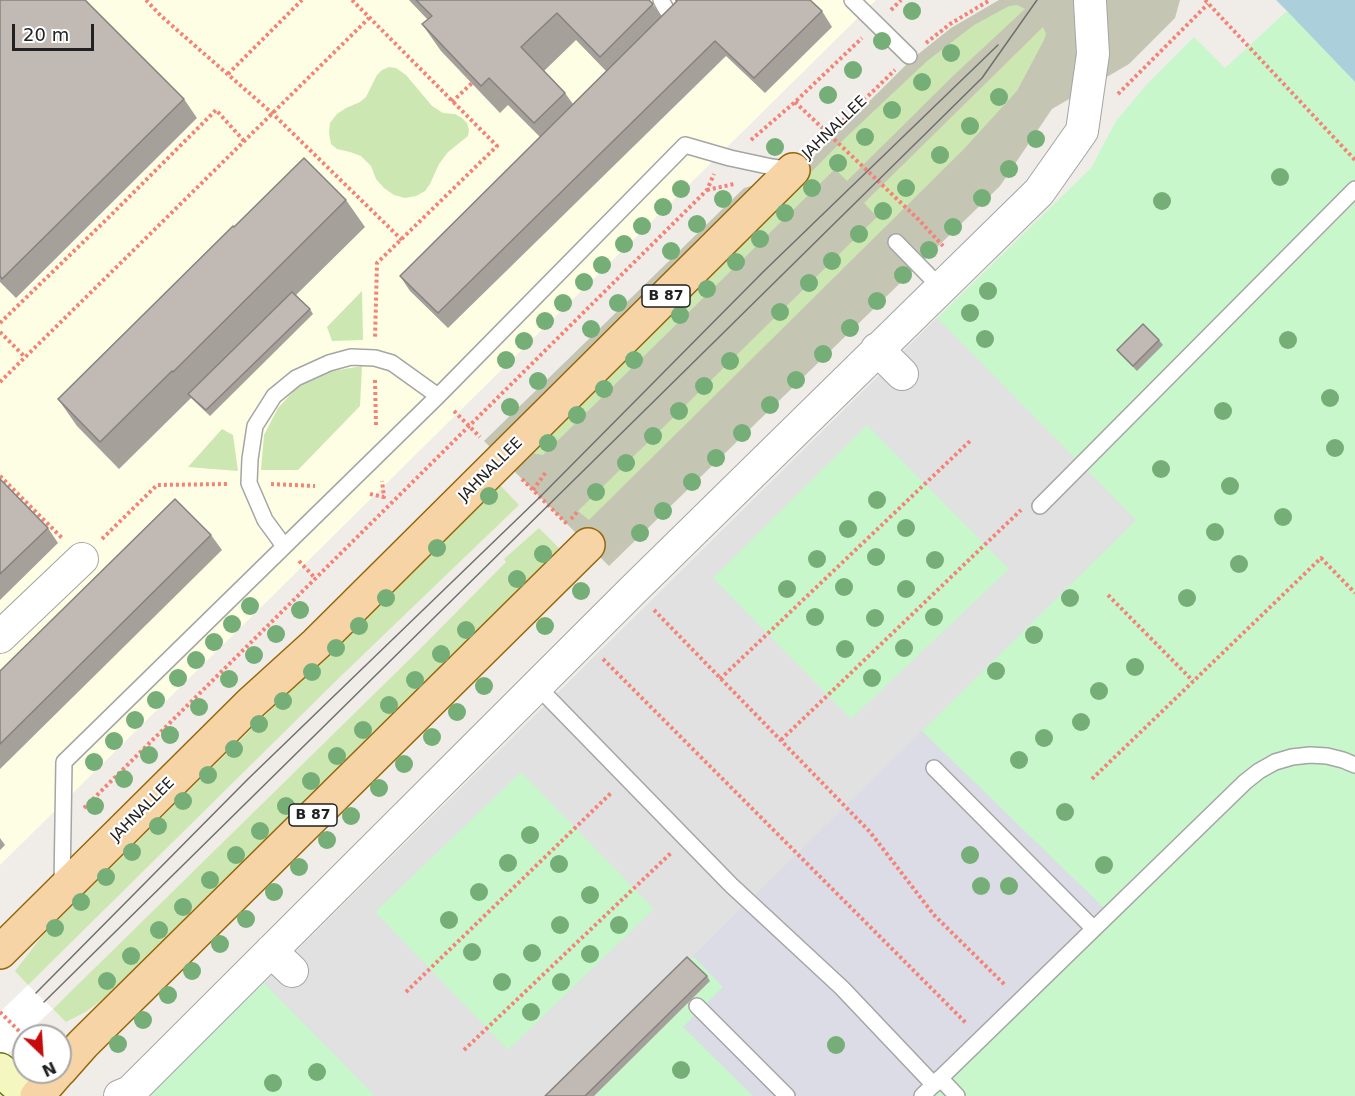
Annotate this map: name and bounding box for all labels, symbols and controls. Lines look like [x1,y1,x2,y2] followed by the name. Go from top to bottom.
[15,12,98,50] scale bar
[23,24,69,45] text: 20 m
[799,93,871,163] street label: JAHNALLEE
[642,285,690,307] road number: B 87
[455,434,527,506] street label: JAHNALLEE
[107,774,179,846] street label: JAHNALLEE
[289,804,337,826] road number: B 87
[12,1024,72,1084] north arrow
[39,1058,59,1080] text: N

